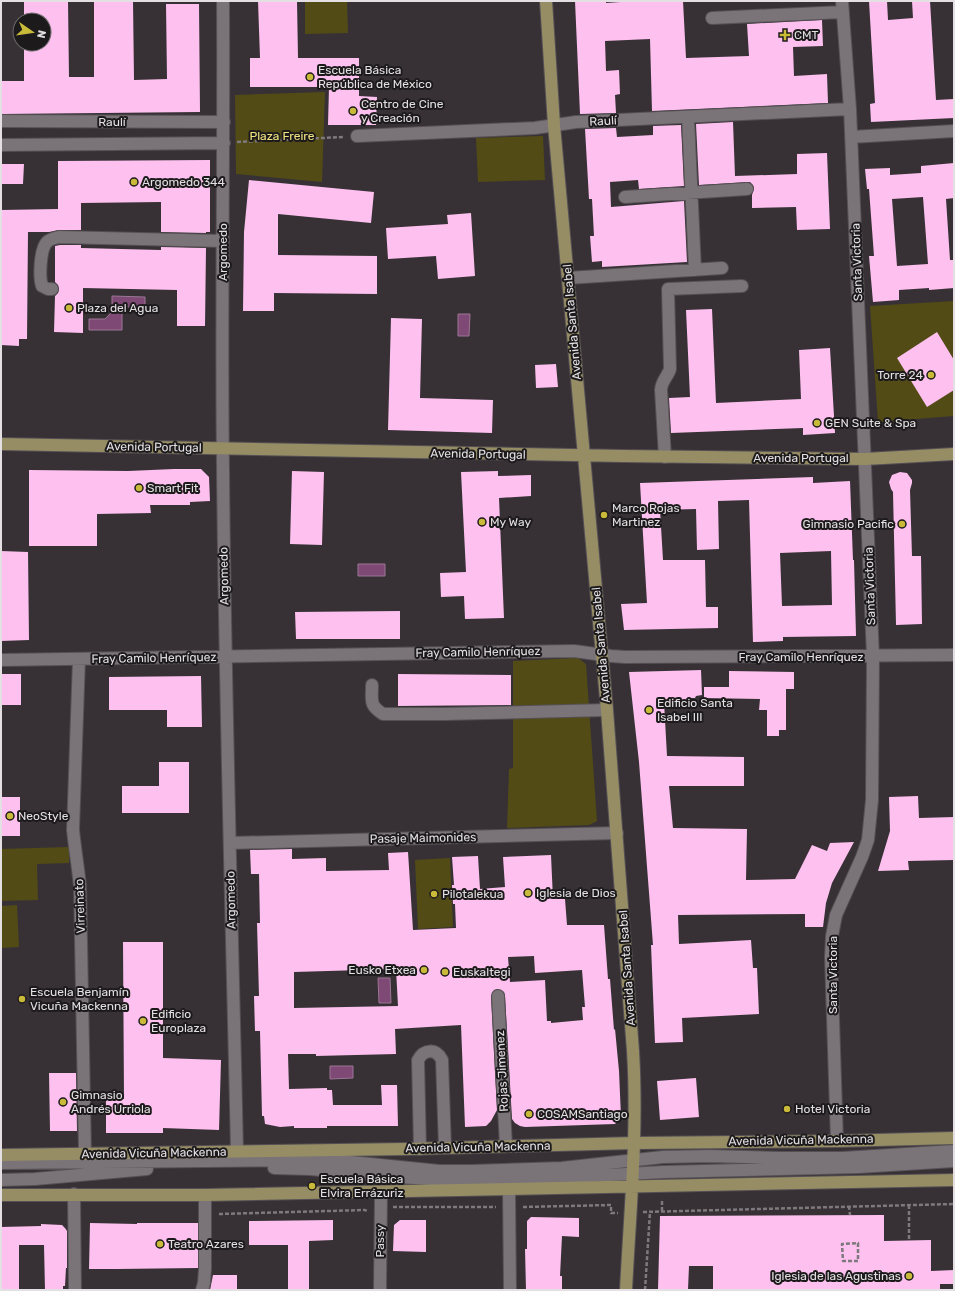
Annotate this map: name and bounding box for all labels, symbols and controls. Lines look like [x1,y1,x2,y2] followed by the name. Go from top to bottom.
[12,12,52,52] north arrow
[794,28,819,42] place label: CMT
[34,29,48,40] text: N
[779,29,791,41] marker: CMT
[318,63,432,91] place label: Escuela Básica República de México
[305,72,315,82] marker: Escuela Básica República de México
[361,97,444,125] place label: Centro de Cine y Creación
[348,106,358,116] marker: Centro de Cine y Creación
[589,113,618,129] street label: Raulí
[98,115,127,129] street label: Raulí
[250,129,315,143] park label: Plaza Freire
[142,175,226,189] place label: Argomedo 344
[129,177,139,187] marker: Argomedo 344
[216,223,230,281] street label: Argomedo
[849,223,865,301] street label: Santa Victoria
[560,264,584,380] street label: Avenida Santa Isabel
[77,301,158,315] place label: Plaza del Agua
[64,303,74,313] marker: Plaza del Agua
[877,368,924,382] place label: Torre 24
[926,370,936,380] marker: Torre 24
[825,416,916,430] place label: GEN Suite & Spa
[812,418,822,428] marker: GEN Suite & Spa
[106,439,202,455] street label: Avenida Portugal
[430,446,526,462] street label: Avenida Portugal
[753,451,849,465] street label: Avenida Portugal
[147,481,199,495] place label: Smart Fit
[134,483,144,493] marker: Smart Fit
[612,501,680,529] place label: Marco Rojas Martinez
[599,510,609,520] marker: Marco Rojas Martinez
[490,515,531,529] place label: My Way
[477,517,487,527] marker: My Way
[803,517,894,531] place label: Gimnasio Pacific
[897,519,907,529] marker: Gimnasio Pacific
[216,547,232,605] street label: Argomedo
[862,547,878,625] street label: Santa Victoria
[589,587,613,703] street label: Avenida Santa Isabel
[415,644,541,660] street label: Fray Camilo Henríquez
[91,650,217,666] street label: Fray Camilo Henríquez
[738,650,864,664] street label: Fray Camilo Henríquez
[657,696,733,724] place label: Edificio Santa Isabel III
[644,705,654,715] marker: Edificio Santa Isabel III
[18,809,69,823] place label: NeoStyle
[5,811,15,821] marker: NeoStyle
[370,830,476,846] street label: Pasaje Maimonides
[223,871,239,929] street label: Argomedo
[72,878,88,934] street label: Virreinato
[536,886,616,900] place label: Iglesia de Dios
[442,887,503,901] place label: Pilotalekua
[523,888,533,898] marker: Iglesia de Dios
[429,889,439,899] marker: Pilotalekua
[616,910,638,1026] street label: Avenida Santa Isabel
[826,936,840,1014] street label: Santa Victoria
[348,963,416,977] place label: Eusko Etxea
[419,965,429,975] marker: Eusko Etxea
[453,965,511,979] place label: Euskaltegi
[440,967,450,977] marker: Euskaltegi
[30,985,129,1013] place label: Escuela Benjamín Vicuña Mackenna
[17,994,27,1004] marker: Escuela Benjamín Vicuña Mackenna
[151,1007,206,1035] place label: Edificio Europlaza
[138,1016,148,1026] marker: Edificio Europlaza
[493,1030,511,1112] street label: Rojas Jimenez
[71,1088,151,1116] place label: Gimnasio Andrés Urriola
[58,1097,68,1107] marker: Gimnasio Andrés Urriola
[795,1102,870,1116] place label: Hotel Victoria
[782,1104,792,1114] marker: Hotel Victoria
[537,1107,628,1121] place label: COSAMSantiago
[524,1109,534,1119] marker: COSAMSantiago
[728,1132,874,1148] street label: Avenida Vicuña Mackenna
[405,1139,551,1155] street label: Avenida Vicuña Mackenna
[81,1145,227,1161] street label: Avenida Vicuña Mackenna
[320,1172,404,1200] place label: Escuela Básica Elvira Errázuriz
[307,1181,317,1191] marker: Escuela Básica Elvira Errázuriz
[373,1224,387,1257] street label: Passy
[168,1237,244,1251] place label: Teatro Azares
[155,1239,165,1249] marker: Teatro Azares
[771,1269,901,1283] place label: Iglesia de las Agustinas
[904,1271,914,1281] marker: Iglesia de las Agustinas

